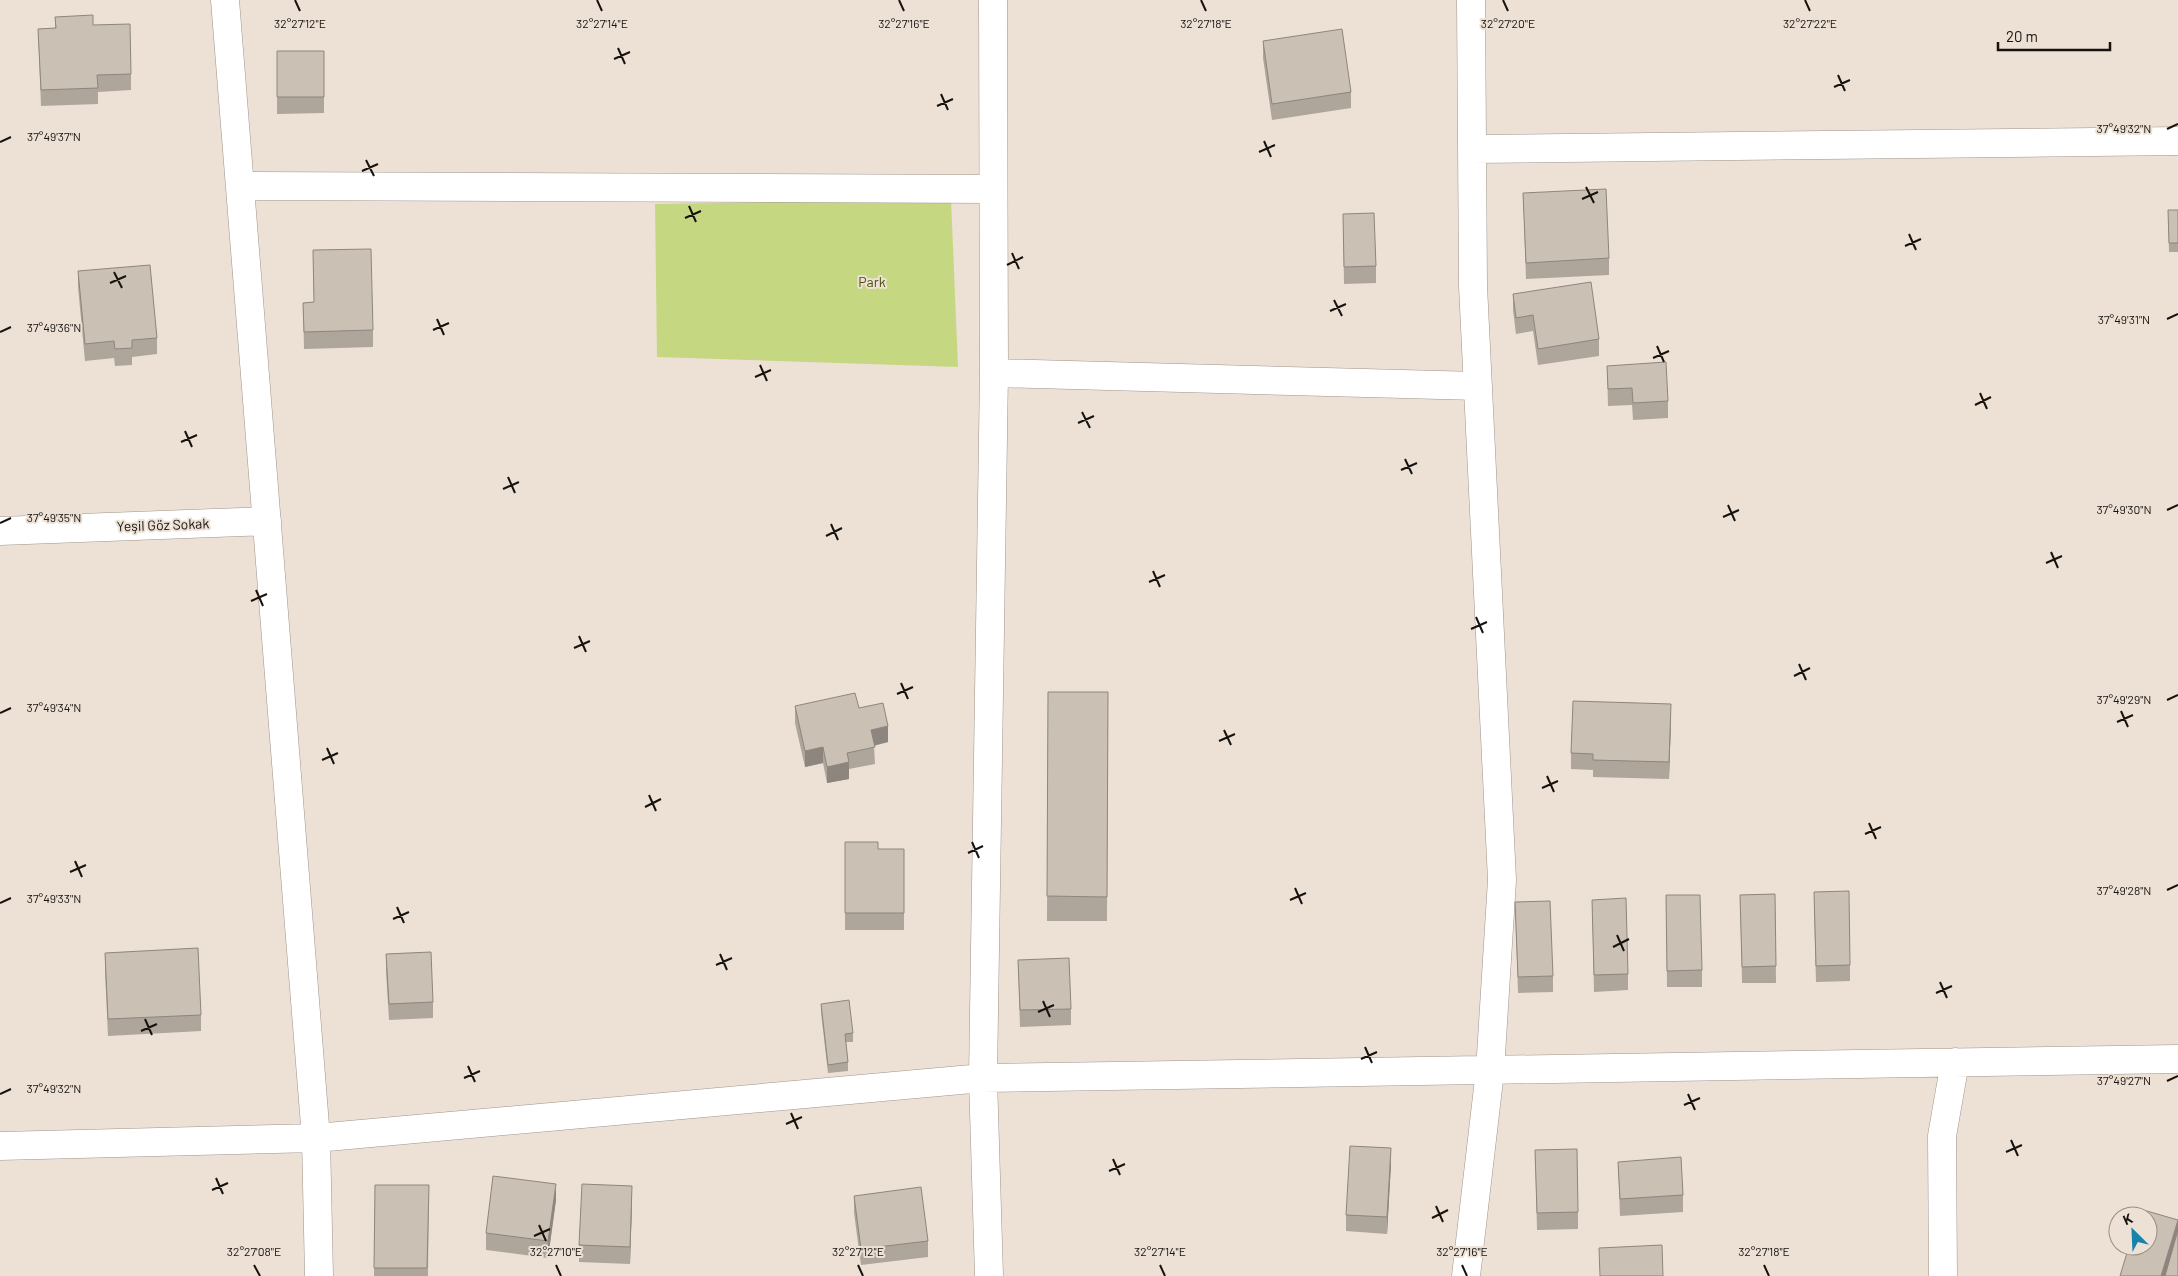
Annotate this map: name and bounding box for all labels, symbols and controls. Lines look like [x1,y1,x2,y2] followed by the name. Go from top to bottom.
[274,16,326,30] text: 32°27'12"E
[576,16,628,30] text: 32°27'14"E
[878,16,930,30] text: 32°27'16"E
[1180,16,1232,30] text: 32°27'18"E
[1481,16,1535,30] text: 32°27'20"E
[1783,16,1837,30] text: 32°27'22"E
[1998,20,2110,52] scale bar
[2006,27,2038,45] text: 20 m
[2097,121,2151,135] text: 37°49'32"N
[27,129,81,143] text: 37°49'37"N
[858,273,886,290] park label: Park
[2098,312,2150,326] text: 37°49'31"N
[27,320,81,334] text: 37°49'36"N
[2096,502,2152,516] text: 37°49'30"N
[27,510,81,524] text: 37°49'35"N
[116,514,210,535] street label: Yeşil Göz Sokak
[2097,692,2151,706] text: 37°49'29"N
[27,700,81,714] text: 37°49'34"N
[2097,883,2151,897] text: 37°49'28"N
[27,891,81,905] text: 37°49'33"N
[2097,1073,2151,1087] text: 37°49'27"N
[27,1081,81,1095] text: 37°49'32"N
[2108,1206,2158,1256] north arrow
[2120,1209,2135,1228] text: K
[227,1244,281,1258] text: 32°27'08"E
[530,1244,582,1258] text: 32°27'10"E
[832,1244,884,1258] text: 32°27'12"E
[1134,1244,1186,1258] text: 32°27'14"E
[1436,1244,1488,1258] text: 32°27'16"E
[1738,1244,1790,1258] text: 32°27'18"E

